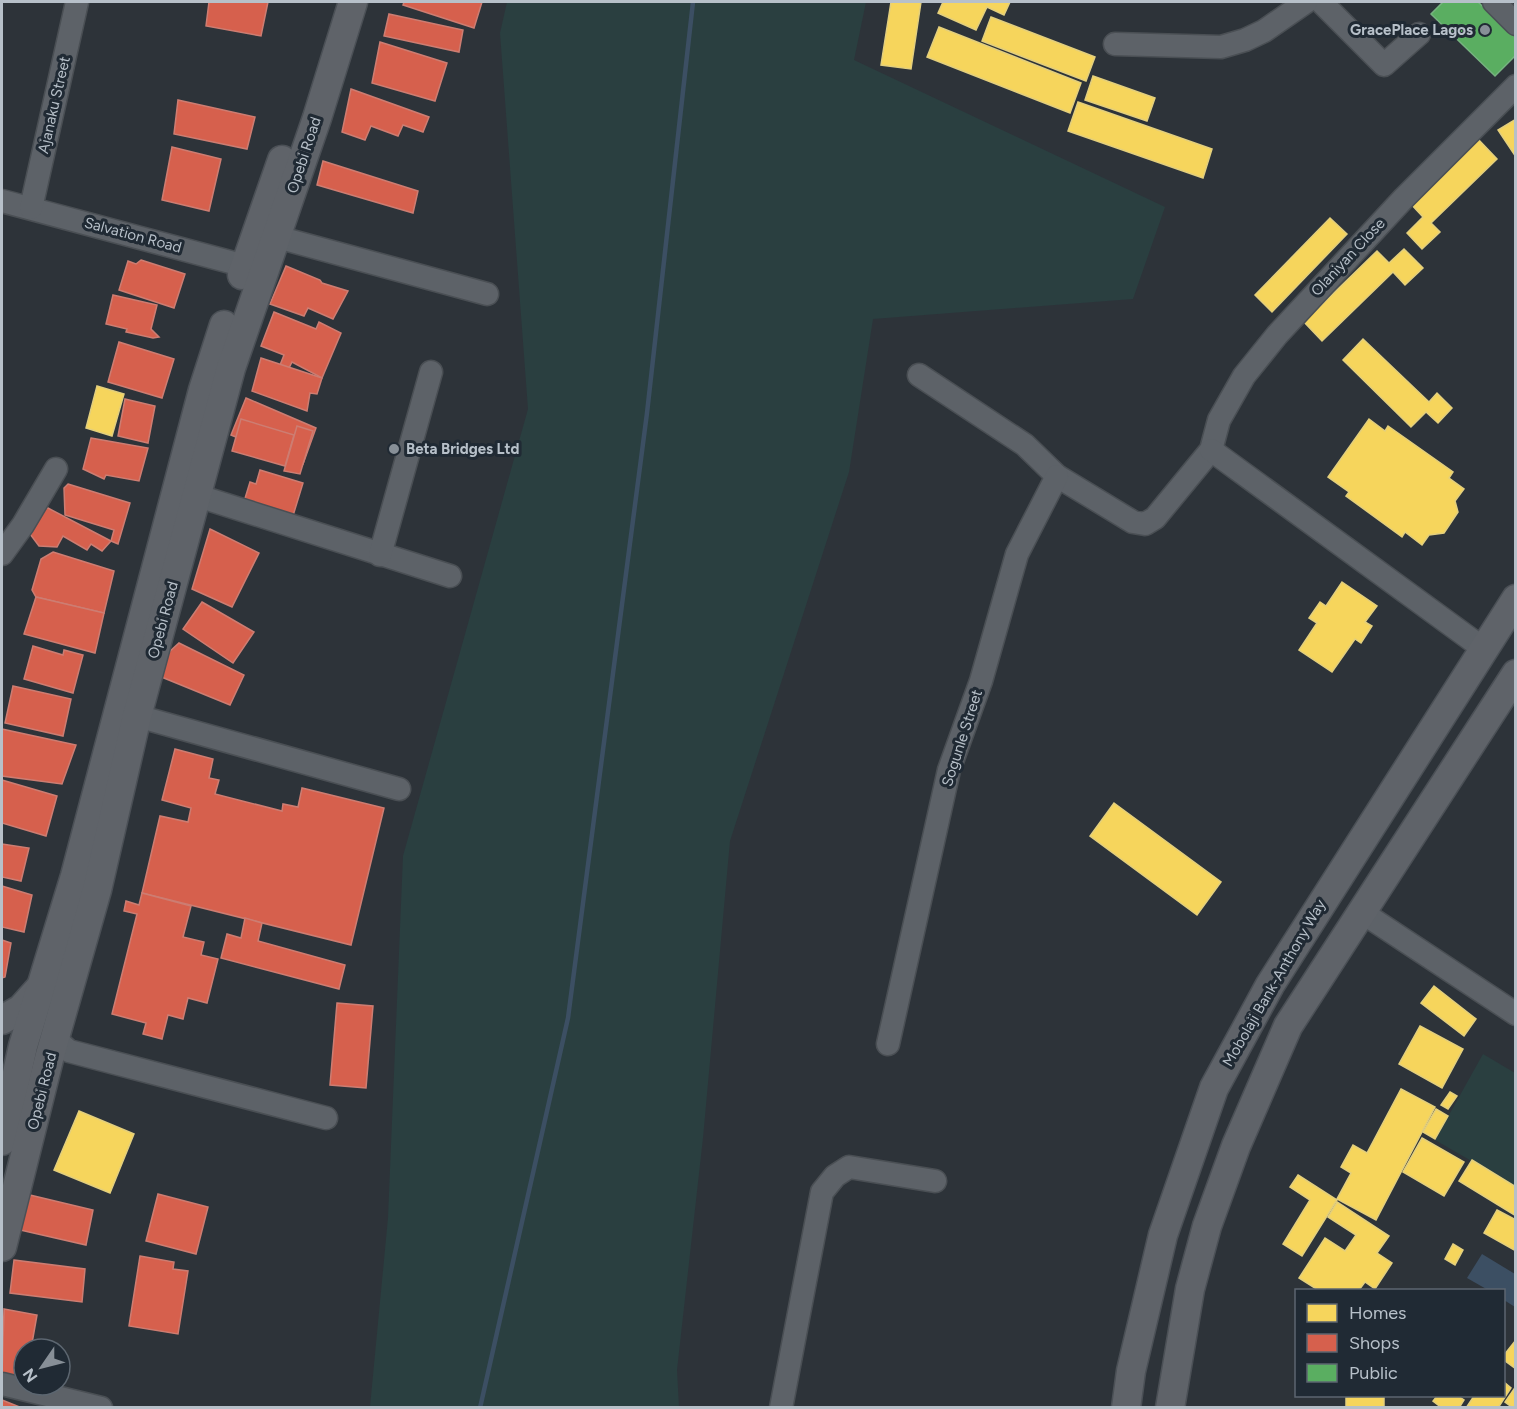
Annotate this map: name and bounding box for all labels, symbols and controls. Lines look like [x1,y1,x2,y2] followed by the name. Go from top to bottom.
[1350,21,1473,39] place label: GracePlace Lagos
[1478,23,1492,37] marker: GracePlace Lagos
[34,54,74,155] street label: Ajanaku Street
[283,115,325,195] street label: Opebi Road
[82,213,184,257] street label: Salvation Road
[1307,214,1389,300] street label: Olaniyan Close
[406,440,520,458] place label: Beta Bridges Ltd
[387,442,401,456] marker: Beta Bridges Ltd
[144,579,182,661] street label: Opebi Road
[938,687,986,789] street label: Sogunle Street
[1219,896,1329,1070] street label: Mobolaji Bank-Anthony Way
[24,1050,60,1132] street label: Opebi Road
[1295,1289,1505,1397] legend
[1349,1302,1407,1324] text: Homes
[1349,1332,1400,1354] text: Shops
[12,1337,72,1397] north arrow
[1349,1362,1398,1384] text: Public
[19,1365,41,1386] text: N

